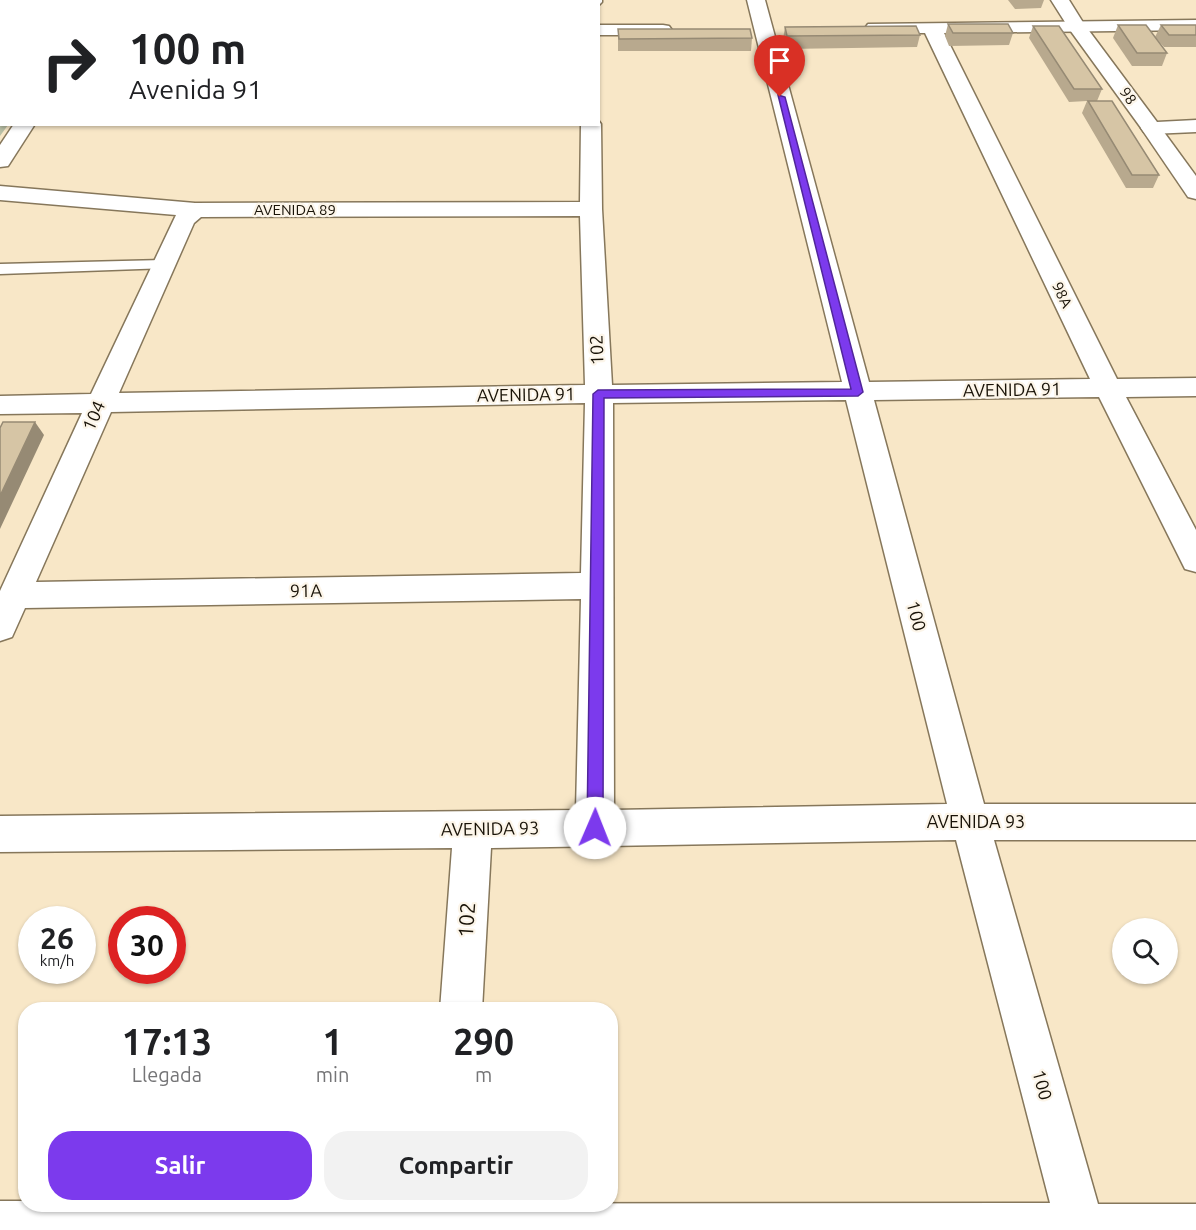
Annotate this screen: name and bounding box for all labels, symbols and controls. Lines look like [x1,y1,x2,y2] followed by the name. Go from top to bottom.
[30,24,108,102] icon: right
[129,25,246,72] text: 100 m
[754,35,805,97] pin
[763,44,796,77] icon: arrive
[129,74,263,104] text: Avenida 91
[1117,84,1140,108] street label: 98
[254,201,336,218] street label: AVENIDA 89
[1049,279,1076,311] street label: 98A
[585,334,607,366] street label: 102
[963,378,1061,400] street label: AVENIDA 91
[477,383,575,405] street label: AVENIDA 91
[78,398,108,434] street label: 104
[290,580,322,600] street label: 91A
[903,598,931,633] street label: 100
[563,796,627,860] position arrow
[927,811,1025,831] street label: AVENIDA 93
[441,817,539,839] street label: AVENIDA 93
[453,901,479,938] street label: 102
[108,906,186,984] speed limit sign: 30
[1112,918,1178,984] map controls
[1112,918,1178,984] button: search
[40,921,74,955] text: 26
[40,952,74,969] text: km/h
[122,1021,212,1062] text: 17:13
[322,1021,343,1062] text: 1
[453,1021,514,1062] text: 290
[132,1063,202,1086] text: Llegada
[316,1063,349,1086] text: min
[475,1063,492,1086] text: m
[1029,1067,1057,1102] street label: 100
[48,1131,312,1200] button: Salir
[324,1131,588,1200] button: Compartir

